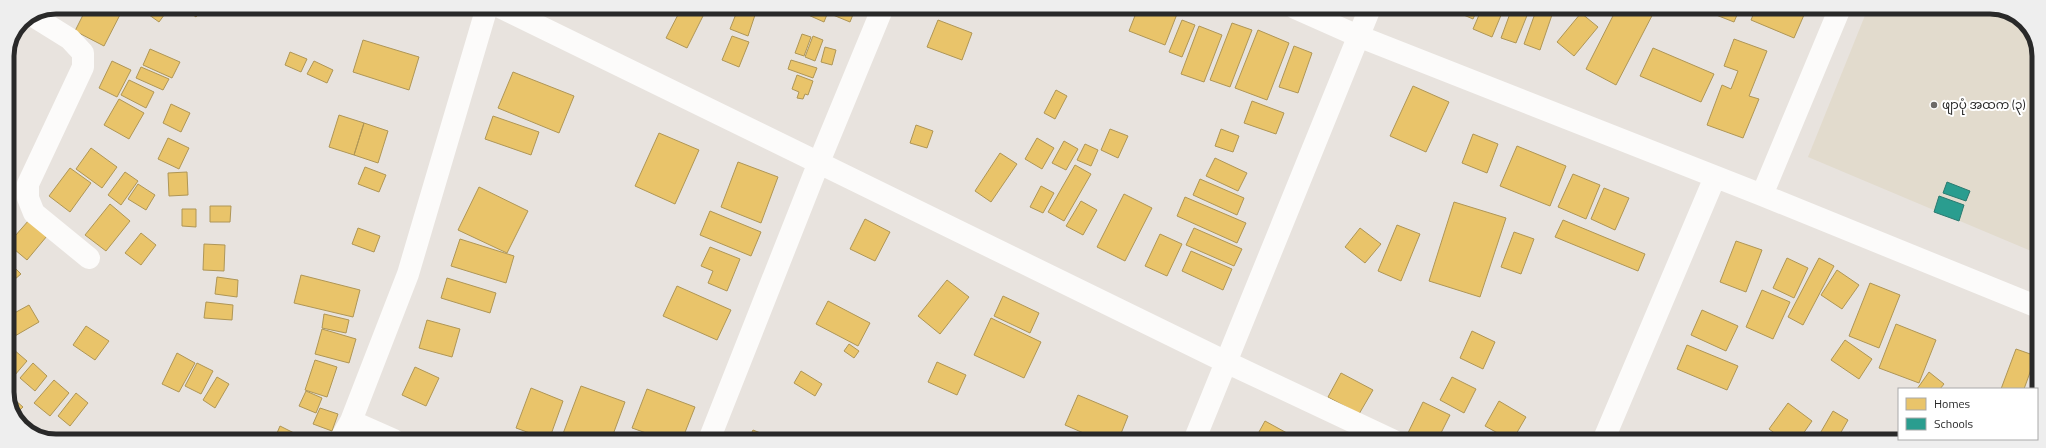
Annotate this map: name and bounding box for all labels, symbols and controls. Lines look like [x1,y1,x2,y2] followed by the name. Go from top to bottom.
[1942,95,2026,115] place label: ဖျာပုံ အထက (၃)
[1929,100,1939,110] marker: ဖျာပုံ အထက (၃)
[1898,388,2038,440] legend
[1934,394,1970,413] text: Homes
[1934,414,1974,433] text: Schools

